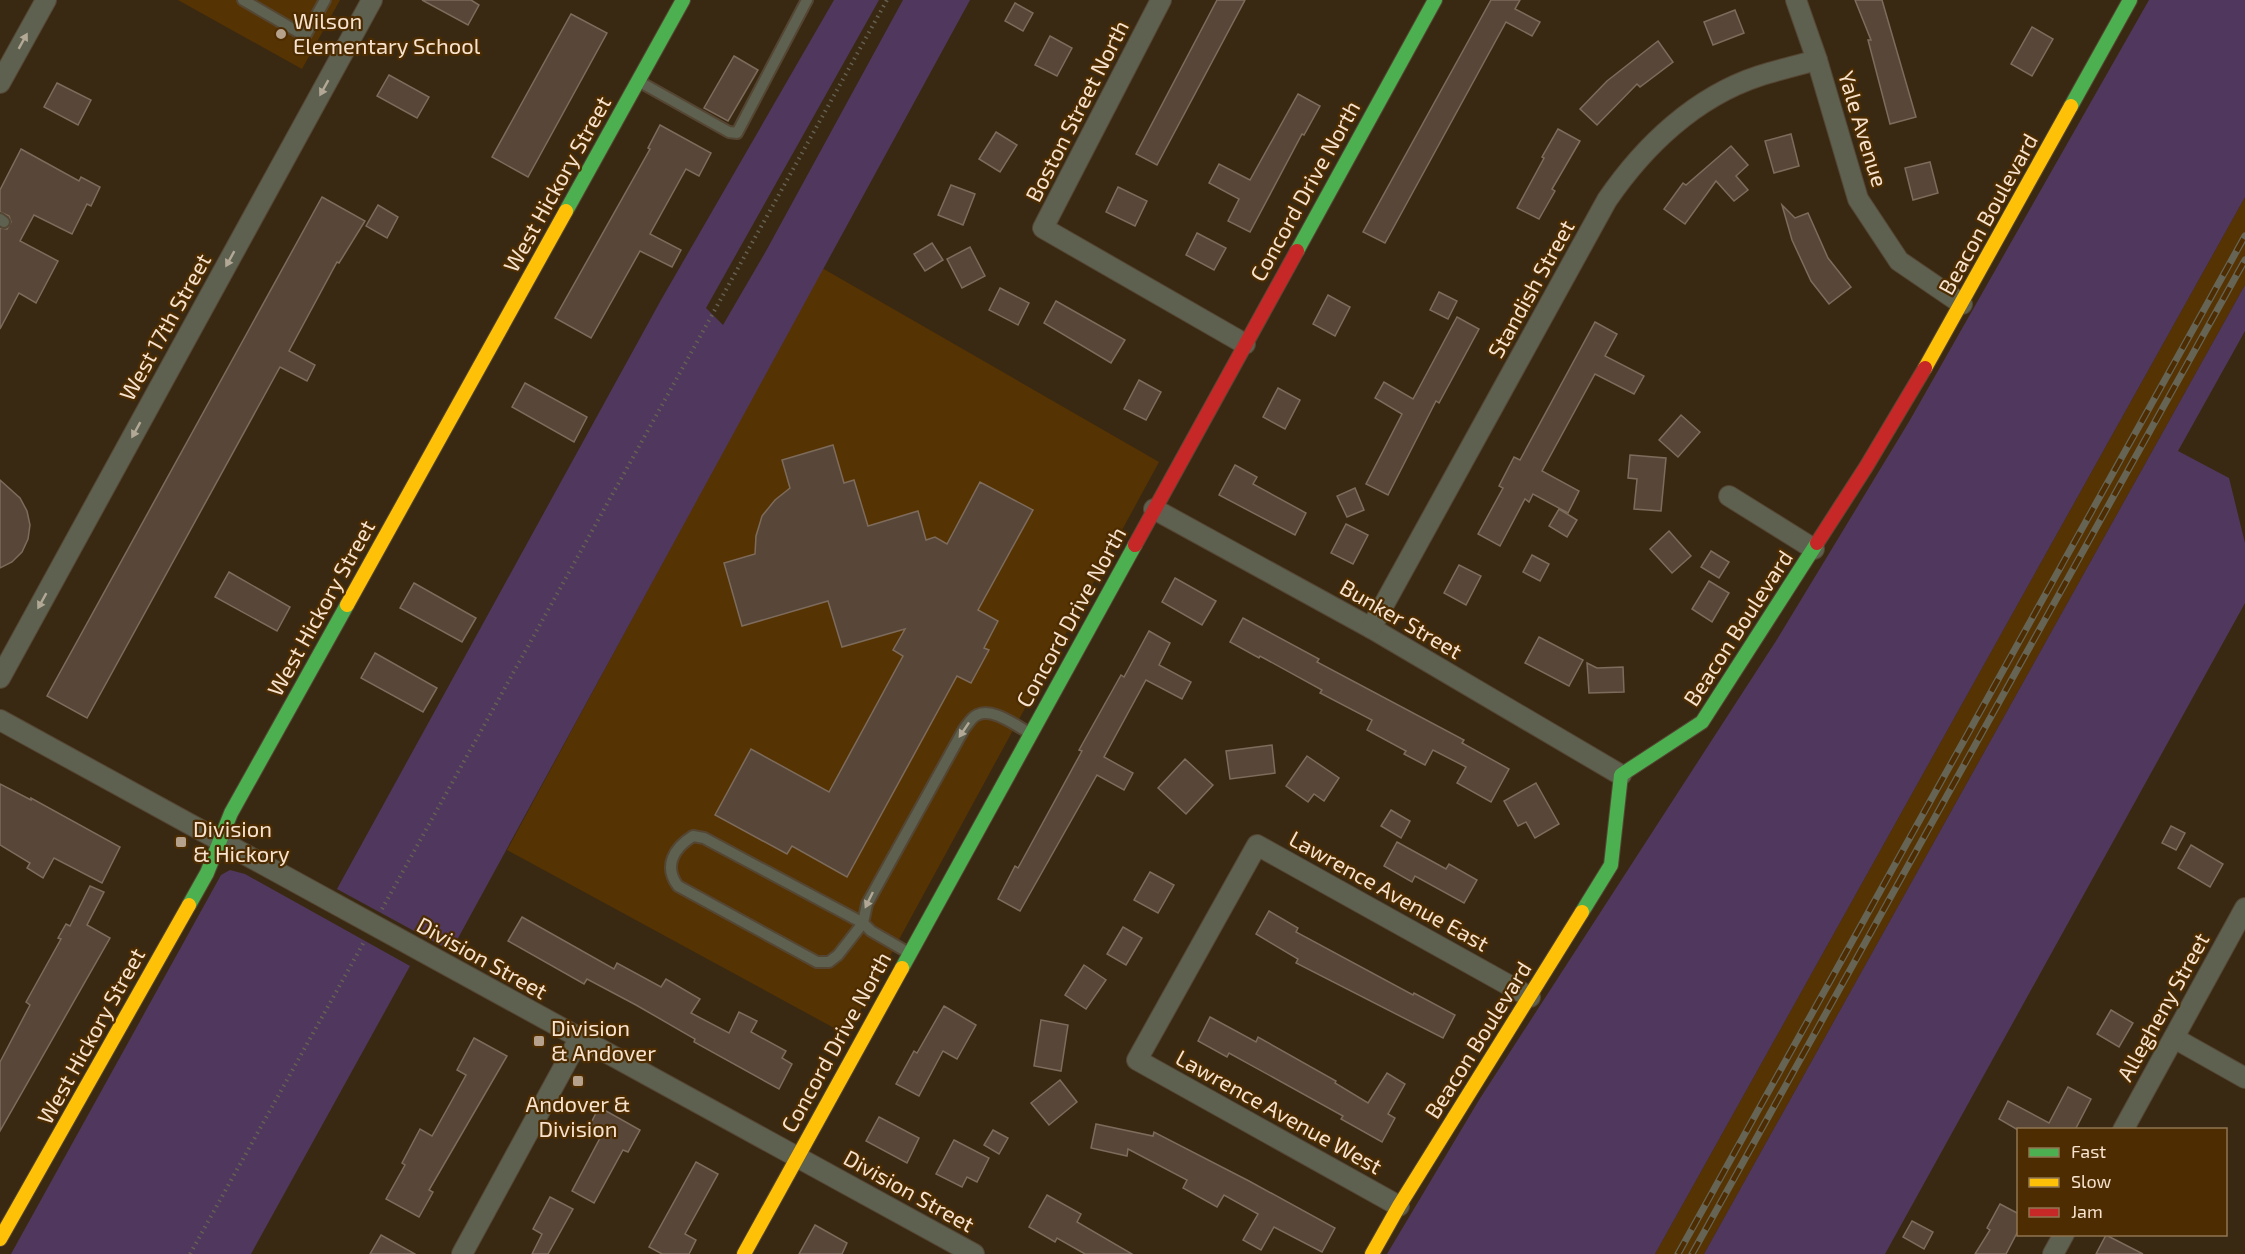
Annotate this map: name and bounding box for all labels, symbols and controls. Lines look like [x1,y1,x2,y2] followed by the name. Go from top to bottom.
[293,7,481,58] place label: Wilson Elementary School
[1019,16,1133,206] street label: Boston Street North
[274,27,288,41] marker: Wilson Elementary School
[18,33,28,50] one-way arrow
[1834,68,1894,190] street label: Yale Avenue
[319,80,329,97] one-way arrow
[497,91,615,276] street label: West Hickory Street
[1244,96,1364,285] street label: Concord Drive North
[1932,128,2042,299] street label: Beacon Boulevard
[1482,215,1579,362] street label: Standish Street
[113,249,215,405] street label: West 17th Street
[225,251,235,268] one-way arrow
[131,422,141,439] one-way arrow
[261,515,379,700] street label: West Hickory Street
[1010,522,1130,711] street label: Concord Drive North
[1677,545,1797,710] street label: Beacon Boulevard
[1336,573,1467,663] street label: Bunker Street
[37,593,47,610] one-way arrow
[959,722,970,738] one-way arrow
[193,815,290,866] place label: Division & Hickory
[1285,824,1494,956] street label: Lawrence Avenue East
[174,835,188,849] marker: Division & Hickory
[865,892,874,909] one-way arrow
[413,911,552,1004] street label: Division Street
[2111,928,2214,1085] street label: Allegheny Street
[31,943,149,1128] street label: West Hickory Street
[775,947,895,1136] street label: Concord Drive North
[1418,956,1536,1123] street label: Beacon Boulevard
[551,1014,656,1065] place label: Division & Andover
[532,1034,546,1048] marker: Division & Andover
[1172,1044,1387,1179] street label: Lawrence Avenue West
[571,1074,585,1088] marker: Andover & Division
[525,1090,631,1141] place label: Andover & Division
[2017,1128,2227,1236] legend
[2071,1140,2106,1162] text: Fast
[840,1144,979,1237] street label: Division Street
[2071,1170,2112,1192] text: Slow
[2071,1200,2103,1222] text: Jam

